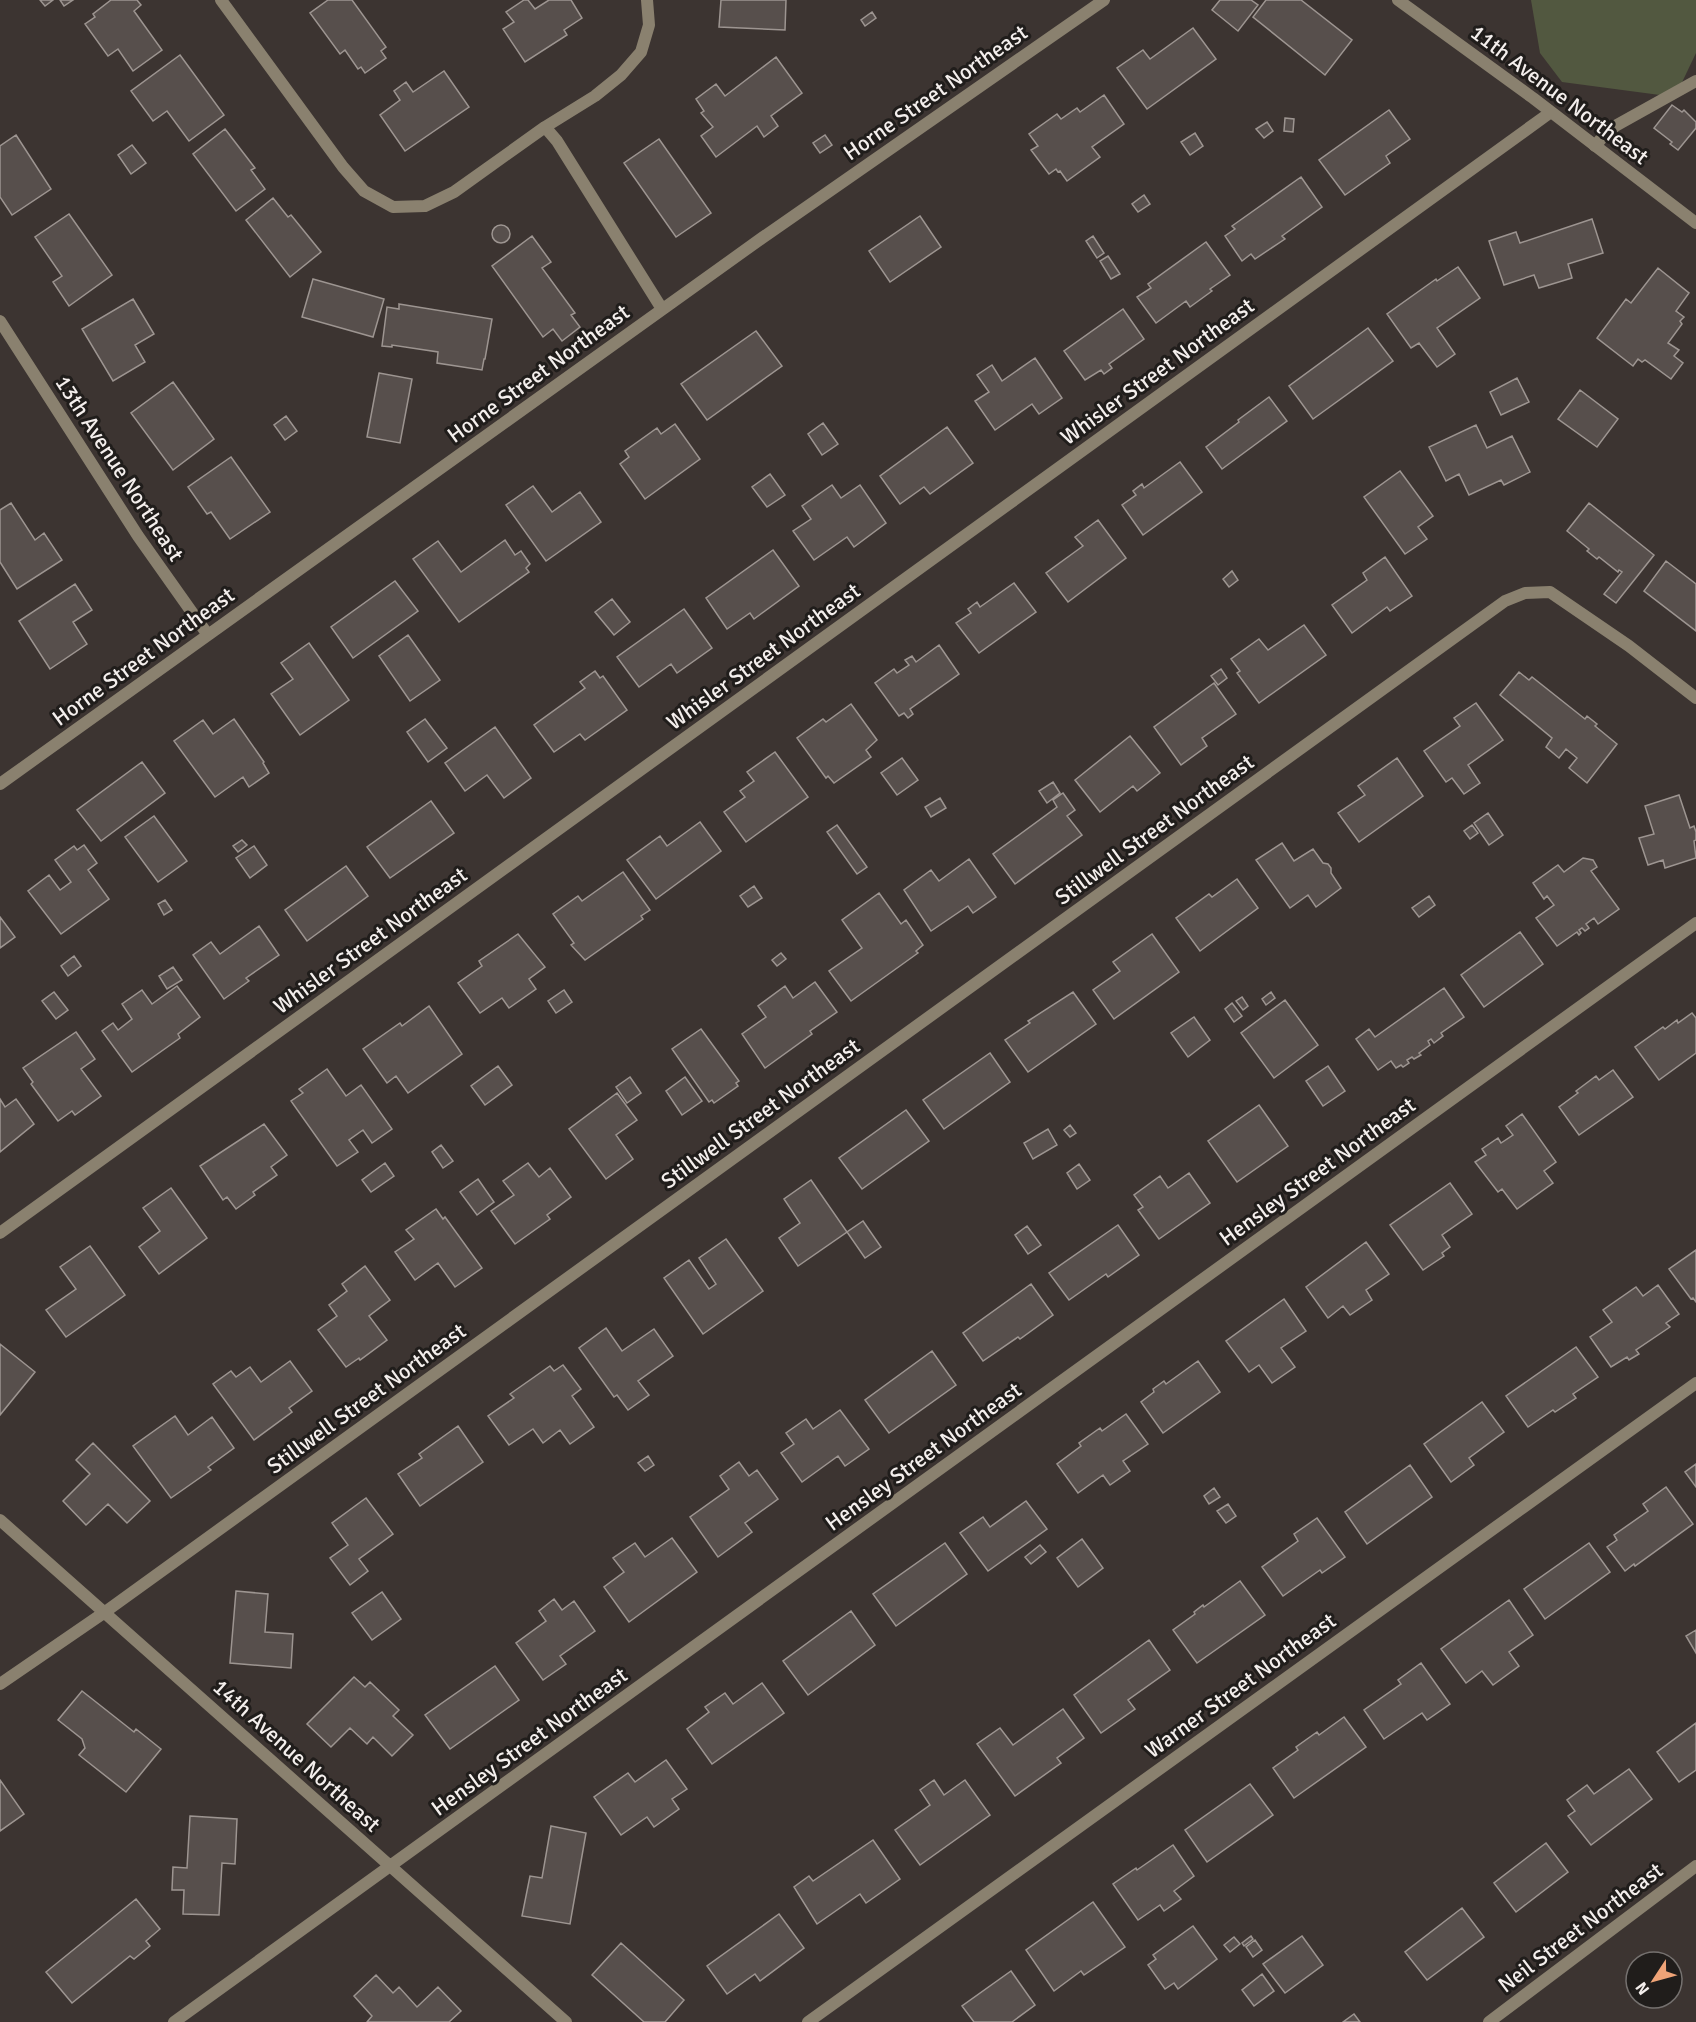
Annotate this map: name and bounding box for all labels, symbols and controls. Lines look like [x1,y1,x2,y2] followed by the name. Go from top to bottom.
[838,19,1033,166] street label: Horne Street Northeast
[1465,19,1654,170] street label: 11th Avenue Northeast
[1055,292,1260,451] street label: Whisler Street Northeast
[442,298,635,449] street label: Horne Street Northeast
[49,370,190,566] street label: 13th Avenue Northeast
[661,577,866,736] street label: Whisler Street Northeast
[47,581,240,732] street label: Horne Street Northeast
[1050,748,1259,911] street label: Stillwell Street Northeast
[268,861,473,1020] street label: Whisler Street Northeast
[656,1032,865,1195] street label: Stillwell Street Northeast
[1214,1091,1421,1252] street label: Hensley Street Northeast
[262,1317,471,1480] street label: Stillwell Street Northeast
[820,1376,1027,1537] street label: Hensley Street Northeast
[1140,1607,1341,1764] street label: Warner Street Northeast
[426,1661,633,1822] street label: Hensley Street Northeast
[207,1673,386,1838] street label: 14th Avenue Northeast
[1492,1856,1668,1998] street label: Neil Street Northeast
[1624,1950,1684,2010] north arrow

